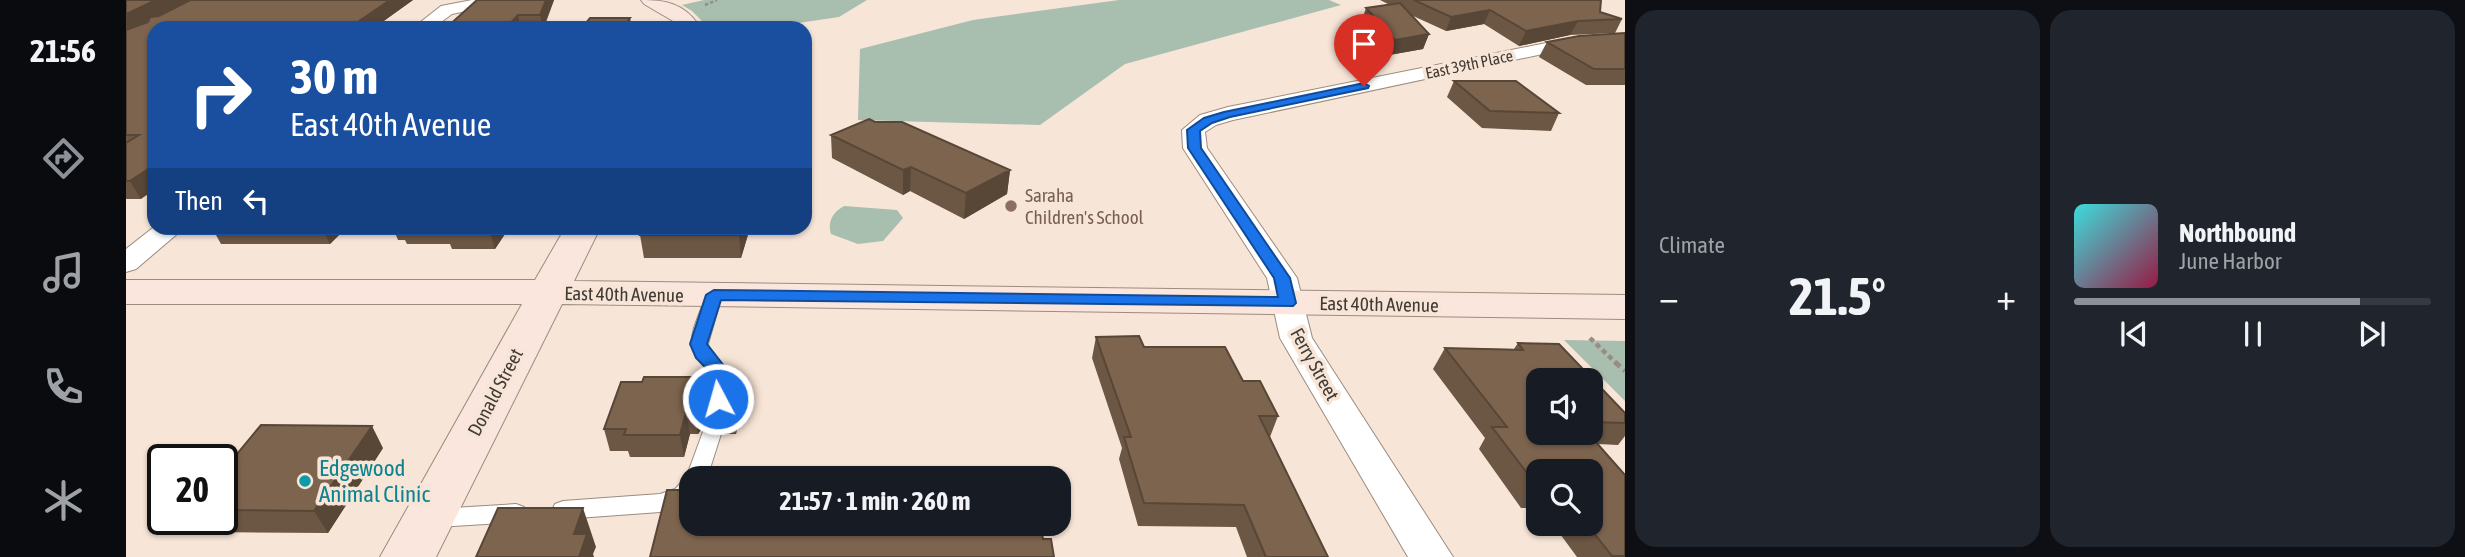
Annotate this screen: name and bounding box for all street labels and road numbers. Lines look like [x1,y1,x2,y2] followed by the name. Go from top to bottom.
[1424,46,1514,82] street label: East 39th Place
[564,282,684,306] street label: East 40th Avenue
[1319,292,1439,316] street label: East 40th Avenue
[1286,324,1344,404] street label: Ferry Street
[463,345,527,439] street label: Donald Street

